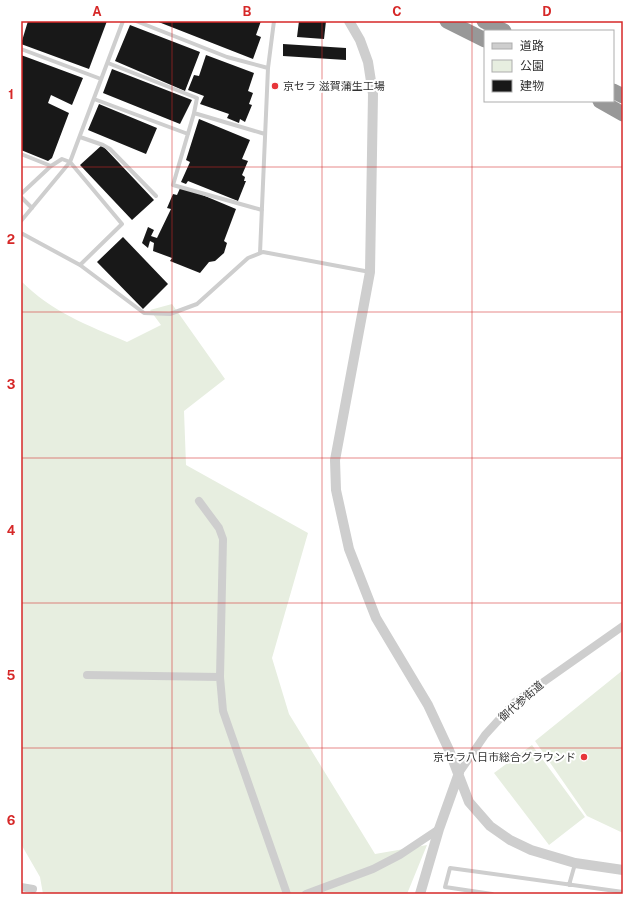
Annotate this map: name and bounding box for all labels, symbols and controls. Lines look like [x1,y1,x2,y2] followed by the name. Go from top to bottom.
[92,4,102,19] text: A
[243,4,252,19] text: B
[392,4,402,19] text: C
[542,4,552,19] text: D
[484,30,614,102] legend
[520,39,544,53] text: 道路
[520,59,544,73] text: 公園
[520,79,544,93] text: 建物
[283,80,385,92] place label: 京セラ 滋賀蒲生工場
[270,81,280,91] marker: 京セラ 滋賀蒲生工場
[8,87,14,102] text: 1
[7,232,15,247] text: 2
[7,377,16,392] text: 3
[7,523,16,538] text: 4
[7,668,16,683] text: 5
[496,678,546,724] street label: 御代参街道
[433,751,576,763] place label: 京セラ八日市総合グラウンド
[579,752,589,762] marker: 京セラ八日市総合グラウンド
[7,813,16,828] text: 6

